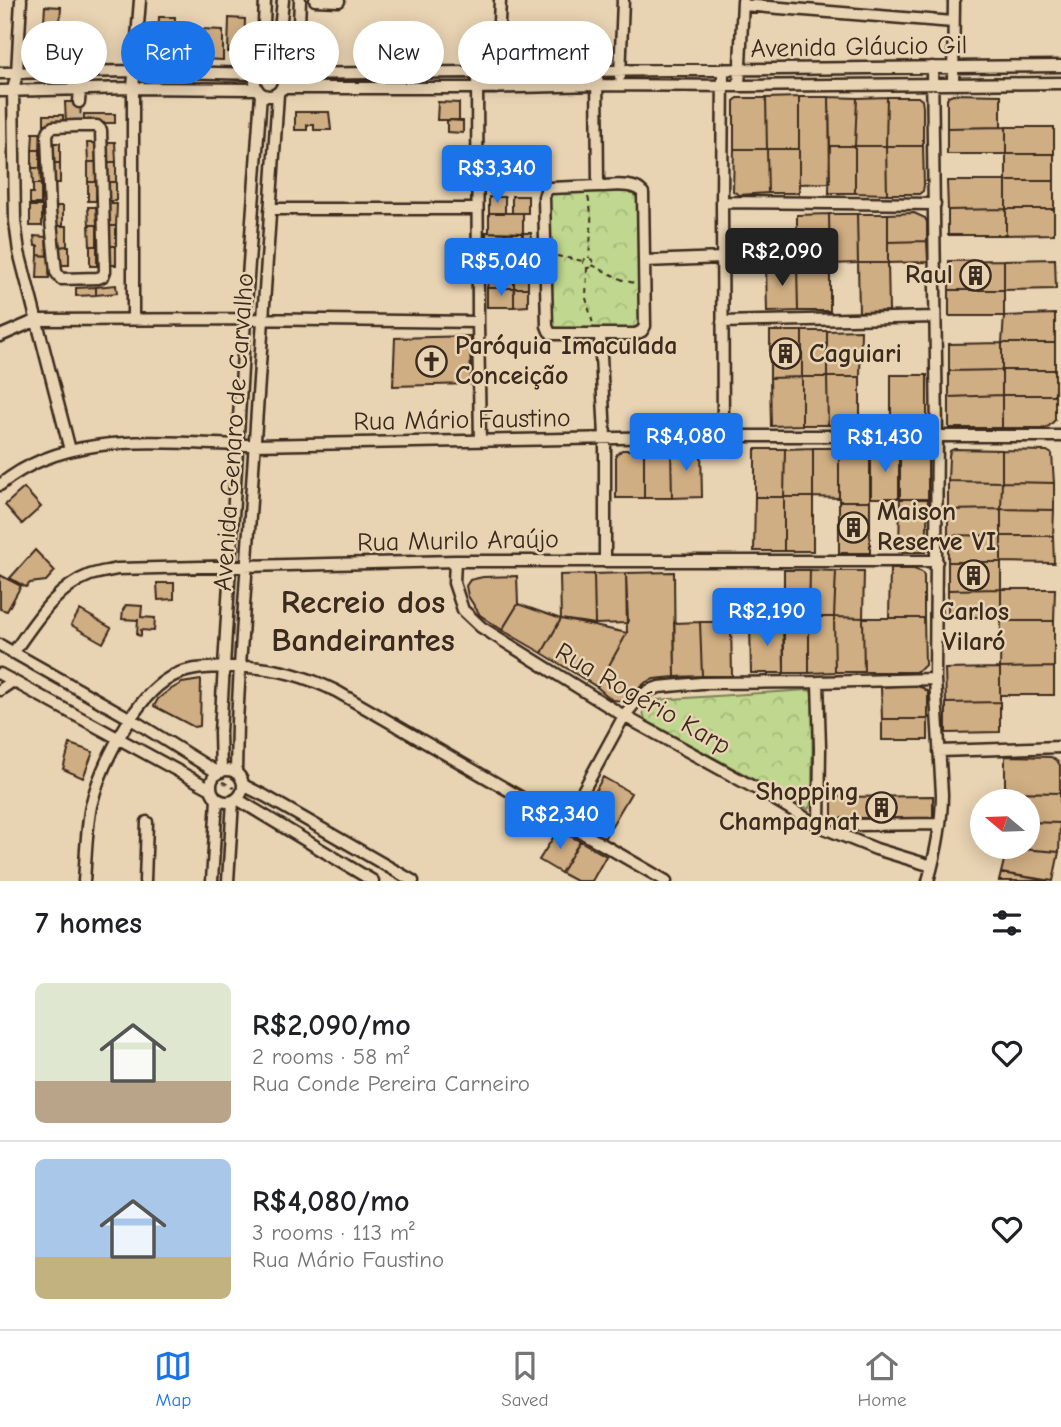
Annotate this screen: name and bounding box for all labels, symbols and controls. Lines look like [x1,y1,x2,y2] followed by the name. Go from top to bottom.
[21,21,107,84] chip: Buy
[121,21,215,84] chip: Rent
[229,21,339,84] chip: Filters
[353,21,444,84] chip: New
[458,21,613,84] chip: Apartment
[750,30,968,64] street label: Avenida Gláucio Gil
[432,146,562,205] pin: R$3,340
[458,154,536,181] text: R$3,340
[717,229,847,288] pin: R$2,090
[741,237,823,264] text: R$2,090
[436,238,566,298] pin: R$5,040
[461,247,541,274] text: R$5,040
[959,258,993,292] building icon: Raul
[905,260,953,290] place label: Raul
[208,272,260,592] street label: Avenida Genaro de Carvalho
[455,331,678,391] place label: Paróquia Imaculada Conceição
[769,337,803,371] building icon: Caguiari
[809,339,902,369] place label: Caguiari
[415,344,449,378] church icon: Paróquia Imaculada Conceição
[353,403,571,437] street label: Rua Mário Faustino
[621,414,751,473] pin: R$4,080
[820,414,950,474] pin: R$1,430
[646,422,726,449] text: R$4,080
[847,423,923,450] text: R$1,430
[877,497,996,557] place label: Maison Reserve VI
[837,510,871,544] building icon: Maison Reserve VI
[357,524,559,558] street label: Rua Murilo Araújo
[957,559,991,593] building icon: Carlos Vilaró
[271,583,455,659] district label: Recreio dos Bandeirantes
[702,588,832,648] pin: R$2,190
[728,597,806,624] text: R$2,190
[939,597,1009,657] place label: Carlos Vilaró
[550,637,736,761] street label: Rua Rogério Karp
[719,777,859,837] place label: Shopping Champagnat
[970,789,1040,859] north arrow
[970,789,1040,859] map controls
[865,790,899,824] building icon: Shopping Champagnat
[495,792,625,851] pin: R$2,340
[521,800,599,827] text: R$2,340
[988,904,1026,942] icon: filters
[35,906,142,941] text: 7 homes
[252,1008,411,1043] text: R$2,090/mo
[91,1011,175,1095] icon: home
[988,1034,1026,1072] icon: heart
[252,1043,410,1070] text: 2 rooms · 58 m²
[252,1070,530,1097] text: Rua Conde Pereira Carneiro
[252,1184,410,1219] text: R$4,080/mo
[91,1187,175,1271] icon: home
[988,1210,1026,1248] icon: heart
[252,1219,415,1246] text: 3 rooms · 113 m²
[252,1246,444,1273] text: Rua Mário Faustino
[154,1347,192,1411] tab: Map
[501,1347,549,1411] tab: Saved
[858,1347,907,1411] tab: Home

